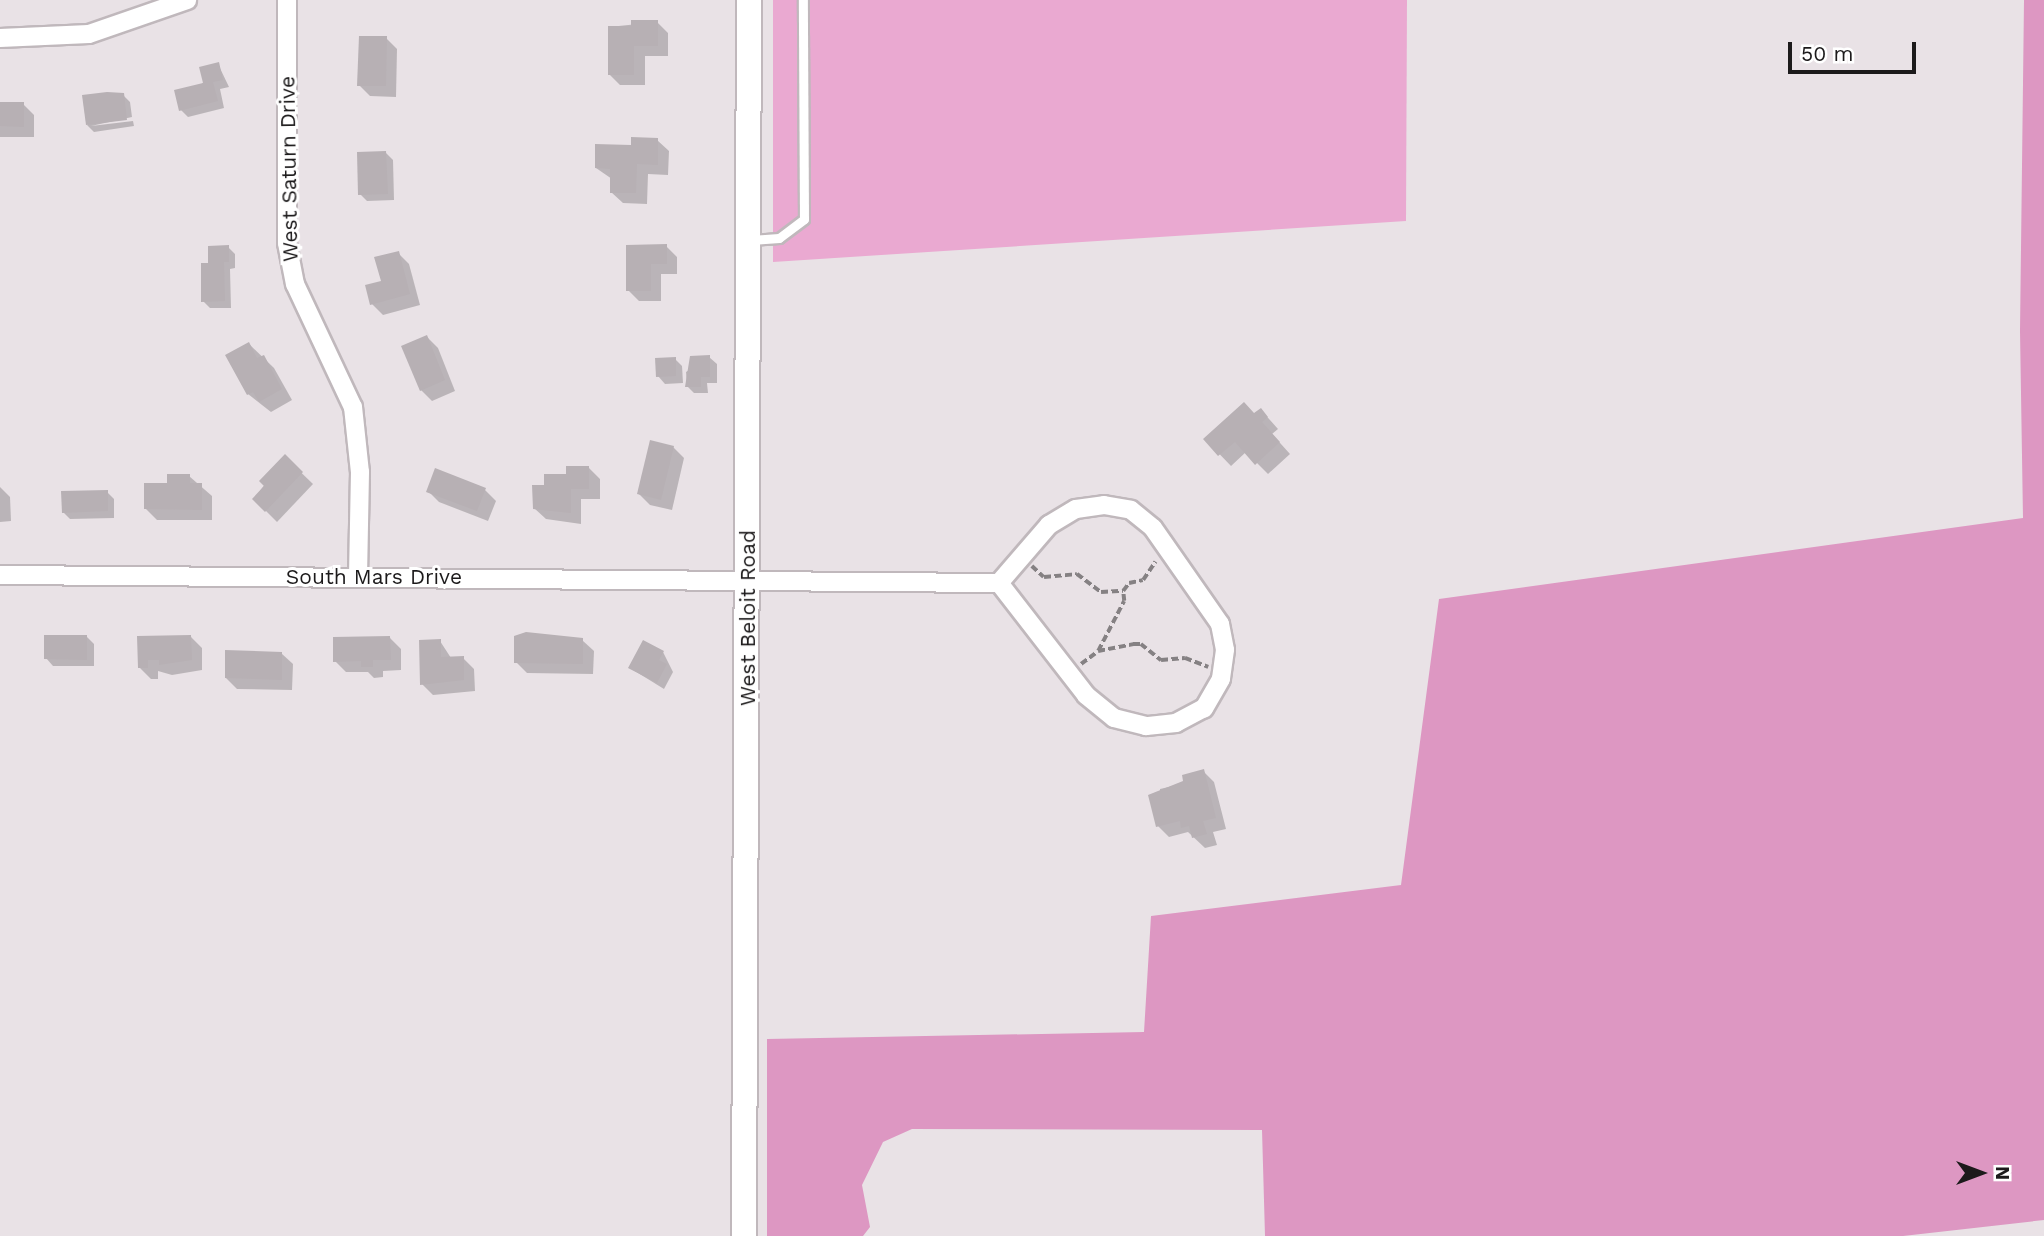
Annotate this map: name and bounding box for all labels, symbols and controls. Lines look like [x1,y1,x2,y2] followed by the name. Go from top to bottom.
[1792,28,1920,72] scale bar
[1801,41,1853,66] text: 50 m
[275,76,303,262] street label: West Saturn Drive
[735,530,761,706] street label: West Beloit Road
[286,564,462,590] street label: South Mars Drive
[1946,1138,2016,1208] north arrow
[1991,1166,2014,1180] text: N

